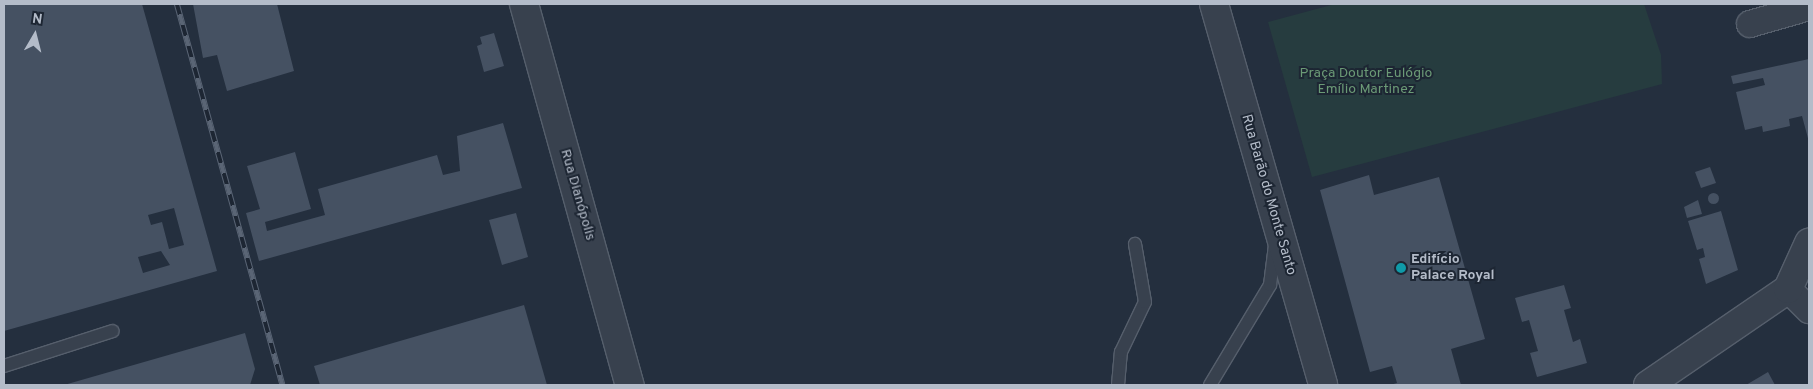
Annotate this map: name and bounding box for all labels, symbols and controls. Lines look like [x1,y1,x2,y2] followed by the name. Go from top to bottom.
[10,10,60,60] north arrow
[31,11,43,29] text: N
[1300,66,1432,98] park label: Praça Doutor Eulógio Emílio Martinez
[1237,113,1299,277] street label: Rua Barão do Monte Santo
[556,147,598,243] street label: Rua Dianópolis
[1411,252,1495,284] place label: Edifício Palace Royal
[1395,262,1407,274] marker: Edifício Palace Royal

